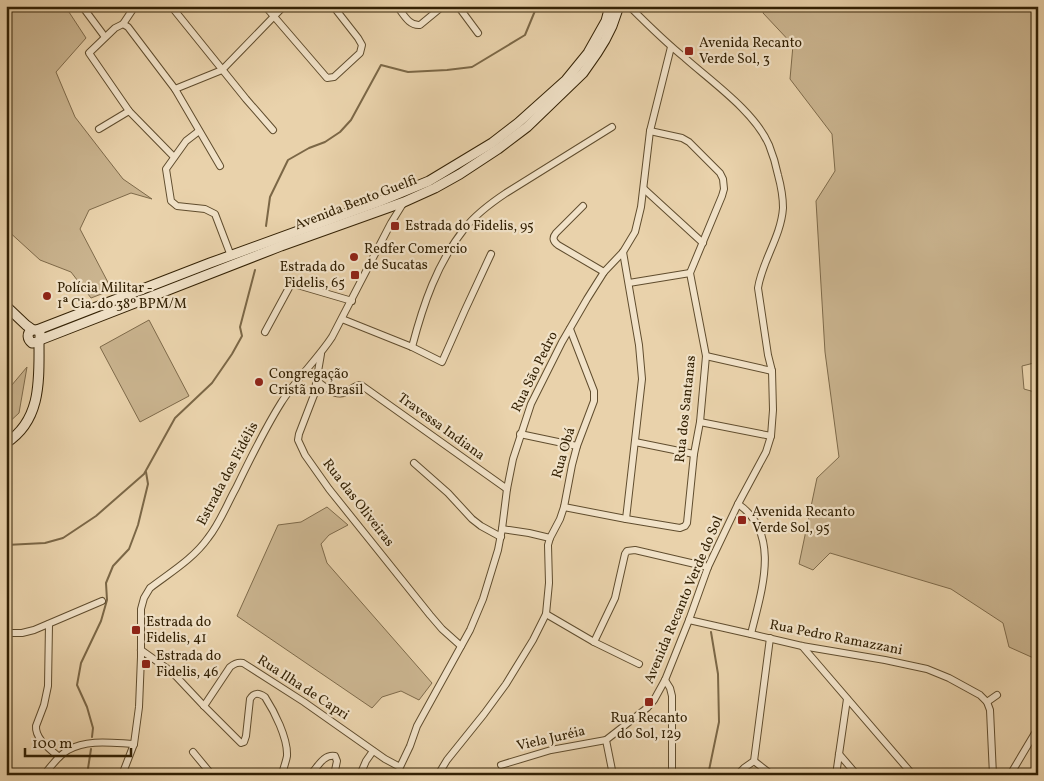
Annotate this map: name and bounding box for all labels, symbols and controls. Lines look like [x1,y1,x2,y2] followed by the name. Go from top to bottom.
[699,34,802,69] place label: Avenida Recanto Verde Sol, 3
[683,45,695,57] marker: Avenida Recanto Verde Sol, 3
[292,171,420,235] street label: Avenida Bento Guelfi
[405,217,534,236] place label: Estrada do Fidelis, 95
[389,220,401,232] marker: Estrada do Fidelis, 95
[364,240,467,275] place label: Redfer Comercio de Sucatas
[348,251,360,263] marker: Redfer Comercio de Sucatas
[280,258,345,293] place label: Estrada do Fidelis, 65
[349,269,361,281] marker: Estrada do Fidelis, 65
[57,279,187,314] place label: Polícia Militar - 1ª Cia. do 38º BPM/M
[41,290,53,302] marker: Polícia Militar - 1ª Cia. do 38º BPM/M
[507,328,563,416] street label: Rua São Pedro
[671,354,701,464] street label: Rua dos Santanas
[269,365,363,400] place label: Congregação Cristã no Brasil
[253,376,265,388] marker: Congregação Cristã no Brasil
[394,389,488,465] street label: Travessa Indiana
[193,419,263,529] street label: Estrada dos Fidélis
[548,425,580,481] street label: Rua Obá
[318,455,398,551] street label: Rua das Oliveiras
[752,503,855,538] place label: Avenida Recanto Verde Sol, 95
[640,513,728,687] street label: Avenida Recanto Verde do Sol
[736,514,748,526] marker: Avenida Recanto Verde Sol, 95
[146,613,211,648] place label: Estrada do Fidelis, 41
[768,616,904,660] street label: Rua Pedro Ramazzani
[130,624,142,636] marker: Estrada do Fidelis, 41
[156,647,221,682] place label: Estrada do Fidelis, 46
[253,651,353,725] street label: Rua Ilha de Capri
[140,658,152,670] marker: Estrada do Fidelis, 46
[643,696,655,708] marker: Rua Recanto do Sol, 129
[611,709,688,744] place label: Rua Recanto do Sol, 129
[515,722,587,756] street label: Viela Juréia
[25,726,131,758] scale bar
[32,734,72,755] text: 100 m

